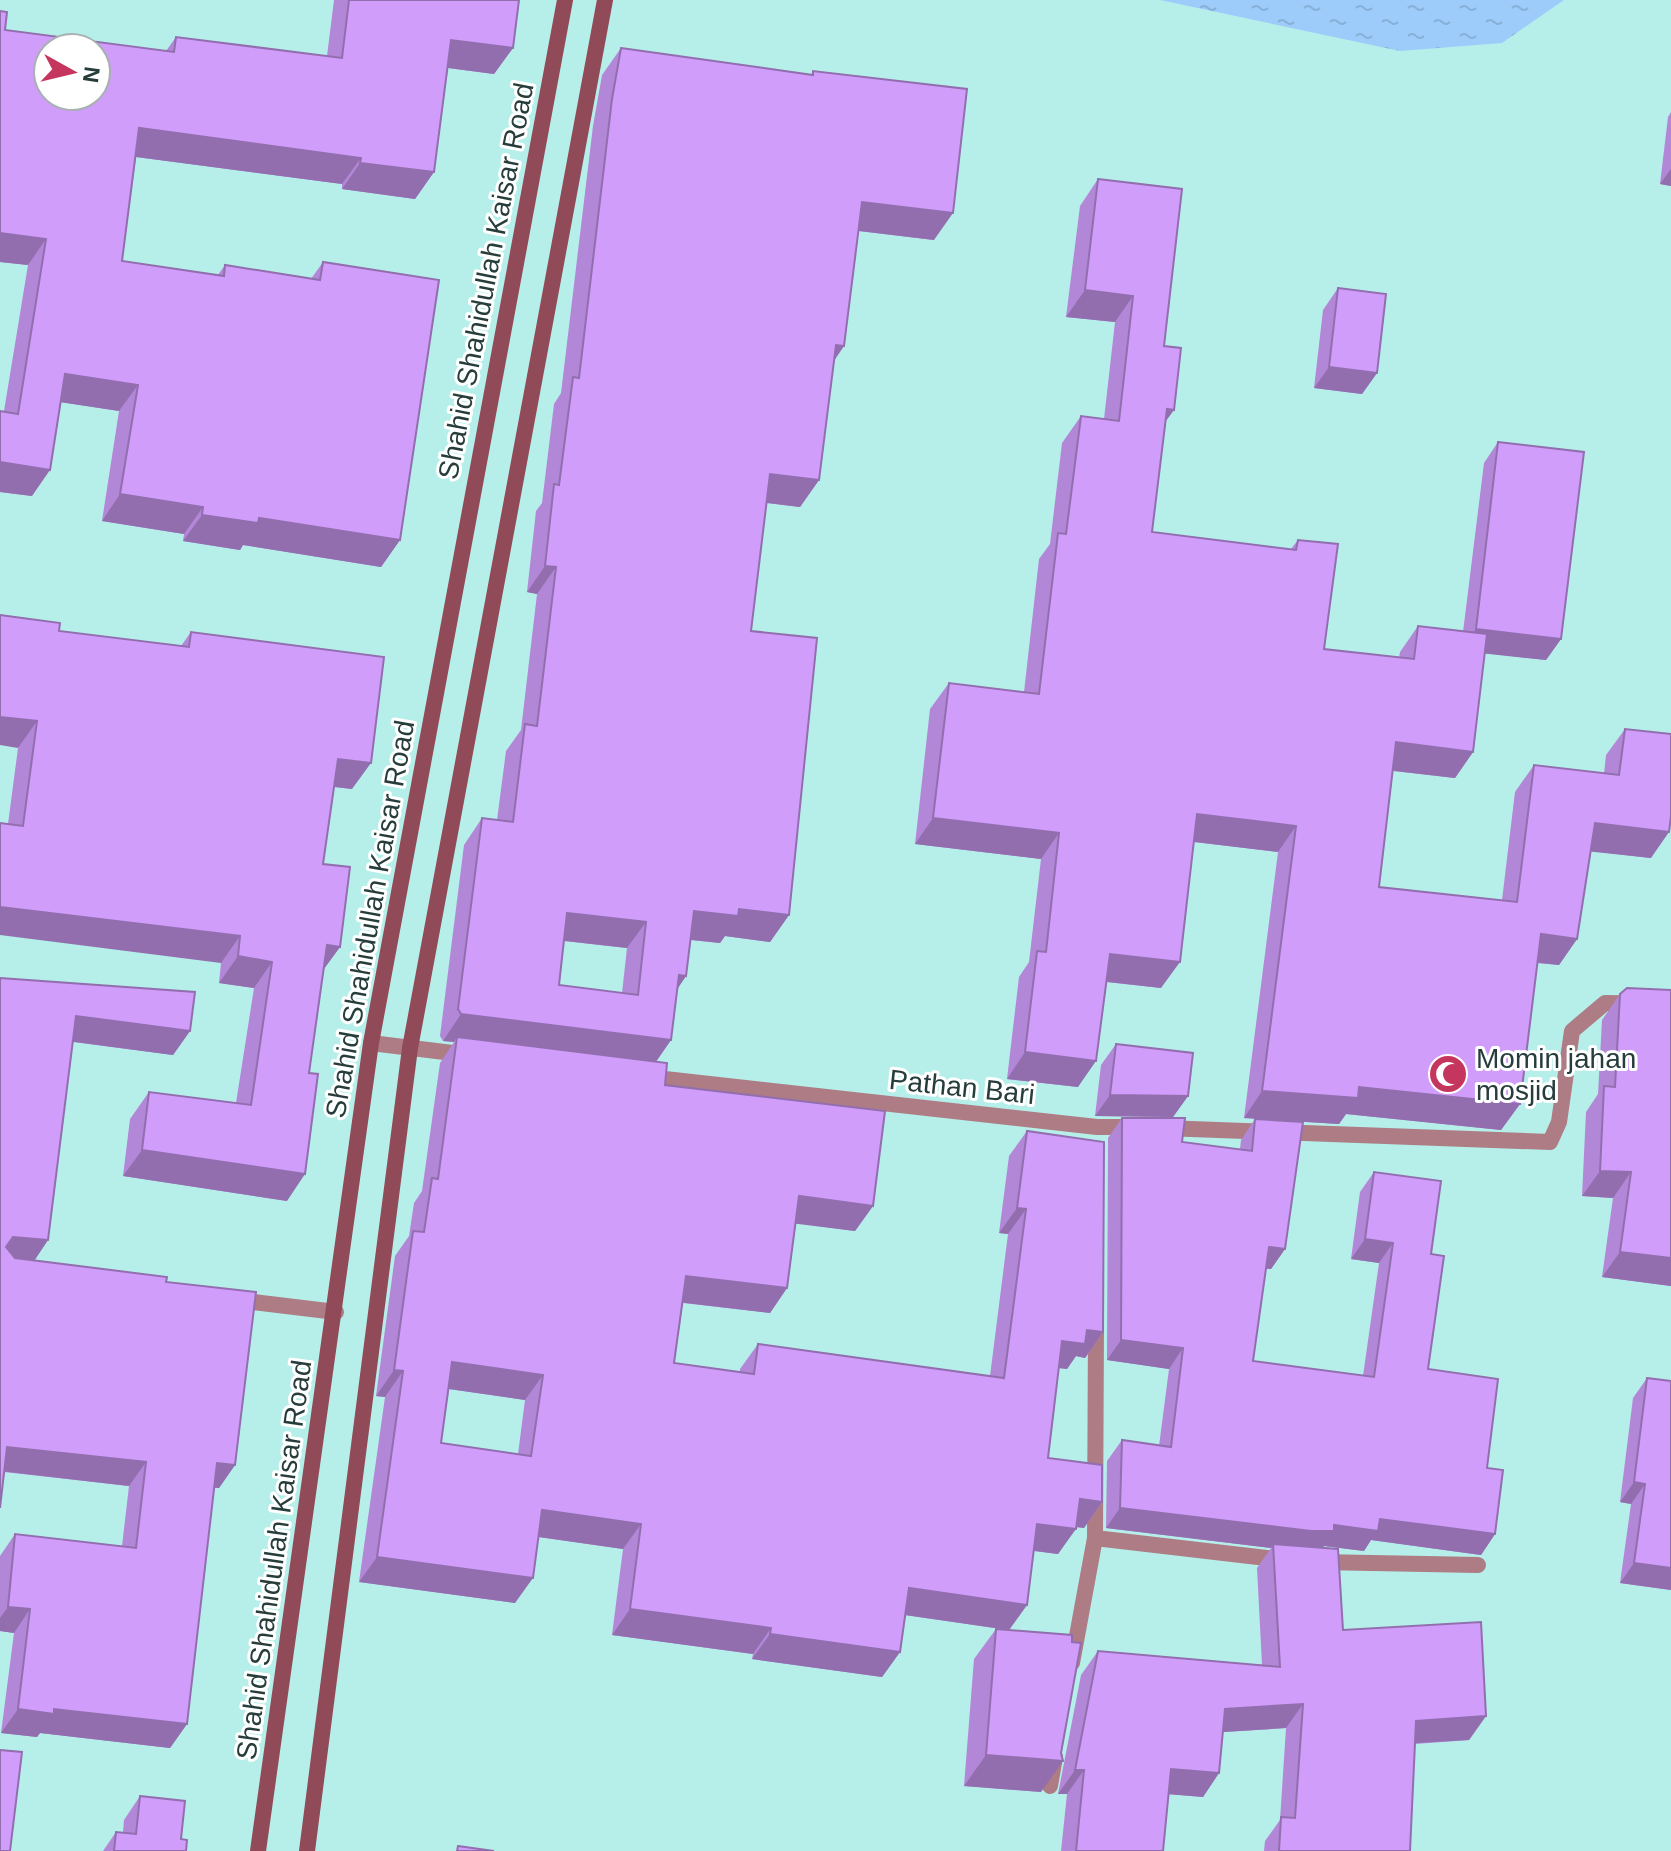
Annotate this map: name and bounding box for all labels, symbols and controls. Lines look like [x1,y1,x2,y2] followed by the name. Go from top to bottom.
[32,32,112,112] north arrow
[78,65,105,84] text: N
[432,80,540,482] street label: Shahid Shahidullah Kaisar Road
[320,718,420,1120] street label: Shahid Shahidullah Kaisar Road
[1476,1043,1636,1106] place label: Momin jahan mosjid
[1427,1053,1469,1095] mosque icon: Momin jahan mosjid
[888,1064,1036,1110] street label: Pathan Bari
[231,1358,317,1762] street label: Shahid Shahidullah Kaisar Road

